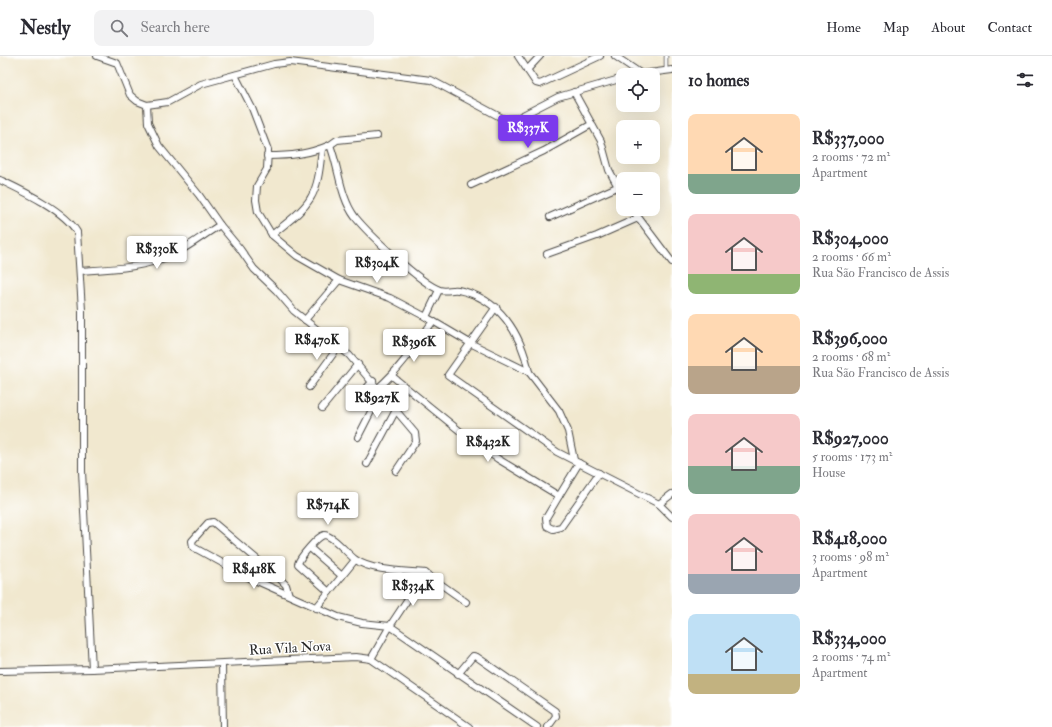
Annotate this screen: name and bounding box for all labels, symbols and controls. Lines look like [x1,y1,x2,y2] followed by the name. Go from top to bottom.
[94,10,374,46] search box
[20,16,70,40] text: Nestly
[108,17,130,39] icon: search
[140,18,210,37] text: Search here
[826,19,861,36] text: Home
[883,19,909,36] text: Map
[931,19,965,36] text: About
[987,19,1032,36] text: Contact
[616,68,660,216] map controls
[616,68,660,112] button: locate
[1014,69,1036,91] icon: filters
[688,70,749,91] text: 10 homes
[495,115,561,149] pin: R$337K
[507,120,549,136] text: R$337K
[616,120,660,164] button: +
[812,128,885,149] text: R$337,000
[720,130,768,178] icon: home
[812,149,890,165] text: 2 rooms · 72 m²
[812,165,868,181] text: Apartment
[616,172,660,216] button: −
[812,228,889,249] text: R$304,000
[720,230,768,278] icon: home
[124,236,190,270] pin: R$330K
[136,241,178,257] text: R$330K
[812,249,891,265] text: 2 rooms · 66 m²
[344,250,410,284] pin: R$304K
[355,255,399,271] text: R$304K
[812,265,949,281] text: Rua São Francisco de Assis
[284,327,350,361] pin: R$470K
[812,328,888,349] text: R$396,000
[381,329,447,363] pin: R$396K
[720,330,768,378] icon: home
[294,332,340,348] text: R$470K
[392,334,436,350] text: R$396K
[812,349,890,365] text: 2 rooms · 68 m²
[812,365,949,381] text: Rua São Francisco de Assis
[344,385,410,419] pin: R$927K
[355,390,399,406] text: R$927K
[812,428,889,449] text: R$927,000
[455,429,521,463] pin: R$432K
[720,430,768,478] icon: home
[466,434,510,450] text: R$432K
[812,449,892,465] text: 5 rooms · 173 m²
[812,465,845,481] text: House
[295,492,361,526] pin: R$714K
[306,497,350,513] text: R$714K
[812,528,887,549] text: R$418,000
[720,530,768,578] icon: home
[812,549,889,565] text: 3 rooms · 98 m²
[221,556,287,590] pin: R$418K
[232,561,276,577] text: R$418K
[812,565,868,581] text: Apartment
[380,573,446,607] pin: R$334K
[392,578,434,594] text: R$334K
[812,628,887,649] text: R$334,000
[720,630,768,678] icon: home
[248,637,332,659] street label: Rua Vila Nova
[812,649,890,665] text: 2 rooms · 74 m²
[812,665,868,681] text: Apartment

